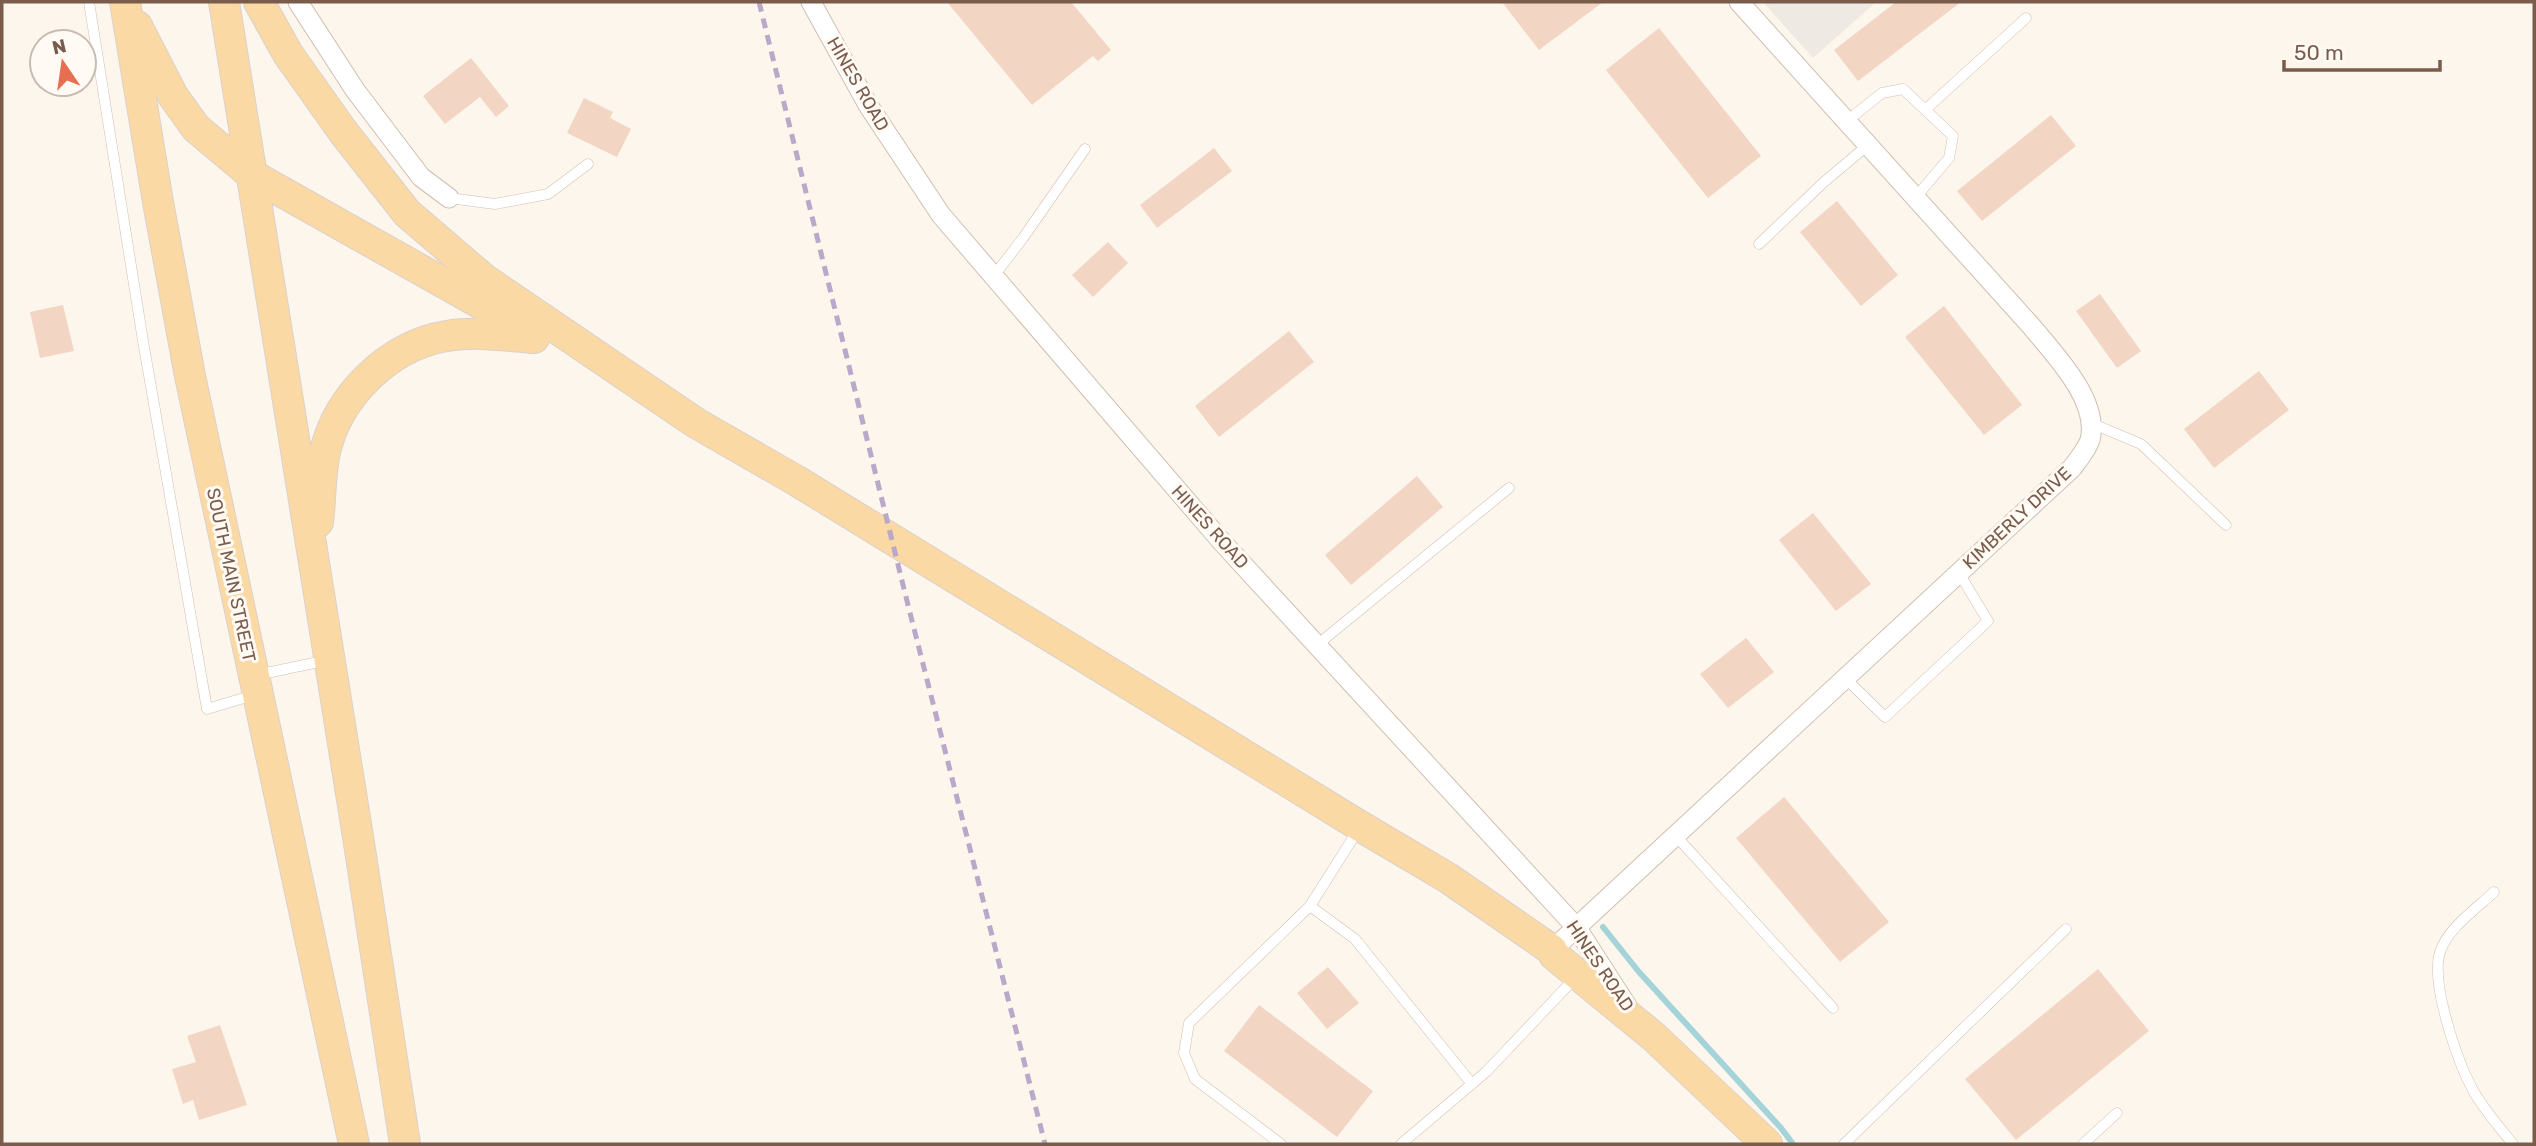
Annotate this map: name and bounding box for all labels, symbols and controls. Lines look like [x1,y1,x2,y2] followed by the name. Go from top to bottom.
[28,28,98,98] north arrow
[2284,28,2440,72] scale bar
[822,33,894,135] street label: HINES ROAD
[50,34,69,60] text: N
[2294,40,2344,65] text: 50 m
[1958,462,2076,574] street label: KIMBERLY DRIVE
[1167,481,1253,573] street label: HINES ROAD
[202,486,260,664] street label: SOUTH MAIN STREET
[1562,916,1638,1016] street label: HINES ROAD

